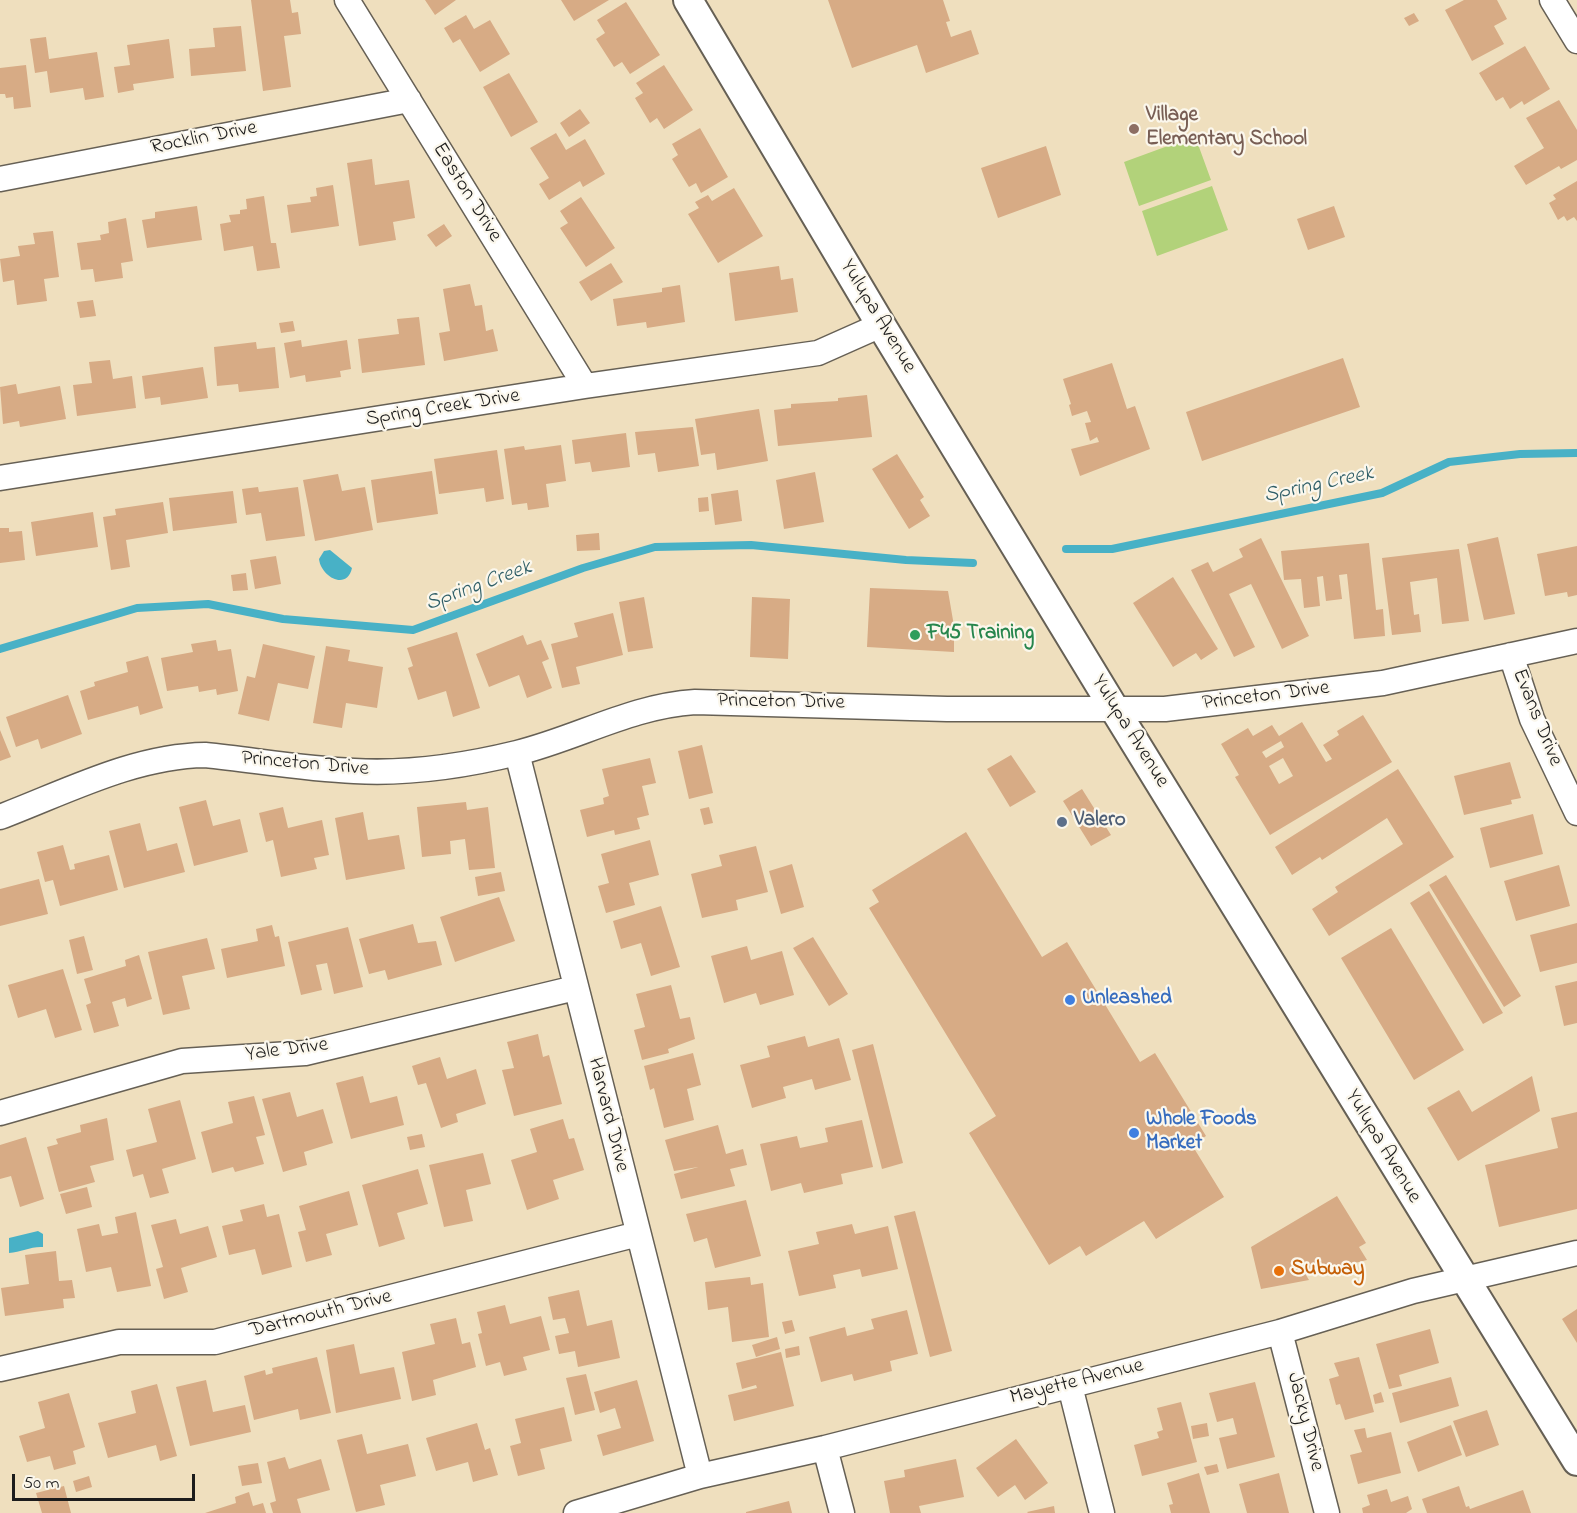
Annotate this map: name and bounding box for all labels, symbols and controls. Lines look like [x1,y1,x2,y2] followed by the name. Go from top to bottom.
[1146,104,1307,154] place label: Village Elementary School
[149,116,259,162] street label: Rocklin Drive
[1127,122,1141,136] marker: Village Elementary School
[426,139,506,247] street label: Easton Drive
[833,256,921,378] street label: Yulupa Avenue
[364,384,522,434] street label: Spring Creek Drive
[1262,462,1376,510] water label: Spring Creek
[422,556,536,618] water label: Spring Creek
[927,622,1034,648] place label: F45 Training
[908,628,922,642] marker: F45 Training
[1505,666,1567,770] street label: Evans Drive
[1084,671,1174,793] street label: Yulupa Avenue
[1201,677,1331,717] street label: Princeton Drive
[717,689,845,717] street label: Princeton Drive
[240,747,370,783] street label: Princeton Drive
[1074,809,1126,835] place label: Valero
[1055,815,1069,829] marker: Valero
[1082,987,1172,1013] place label: Unleashed
[1063,993,1077,1007] marker: Unleashed
[244,1033,330,1069] street label: Yale Drive
[581,1055,633,1175] street label: Harvard Drive
[1338,1086,1426,1208] street label: Yulupa Avenue
[1146,1108,1257,1158] place label: Whole Foods Market
[1127,1126,1141,1140] marker: Whole Foods Market
[1291,1258,1364,1284] place label: Subway
[1272,1264,1286,1278] marker: Subway
[247,1285,395,1345] street label: Dartmouth Drive
[1008,1354,1146,1412] street label: Mayette Avenue
[1280,1370,1328,1474] street label: Jacky Drive
[15,1462,198,1500] scale bar
[23,1471,60,1497] text: 50 m

